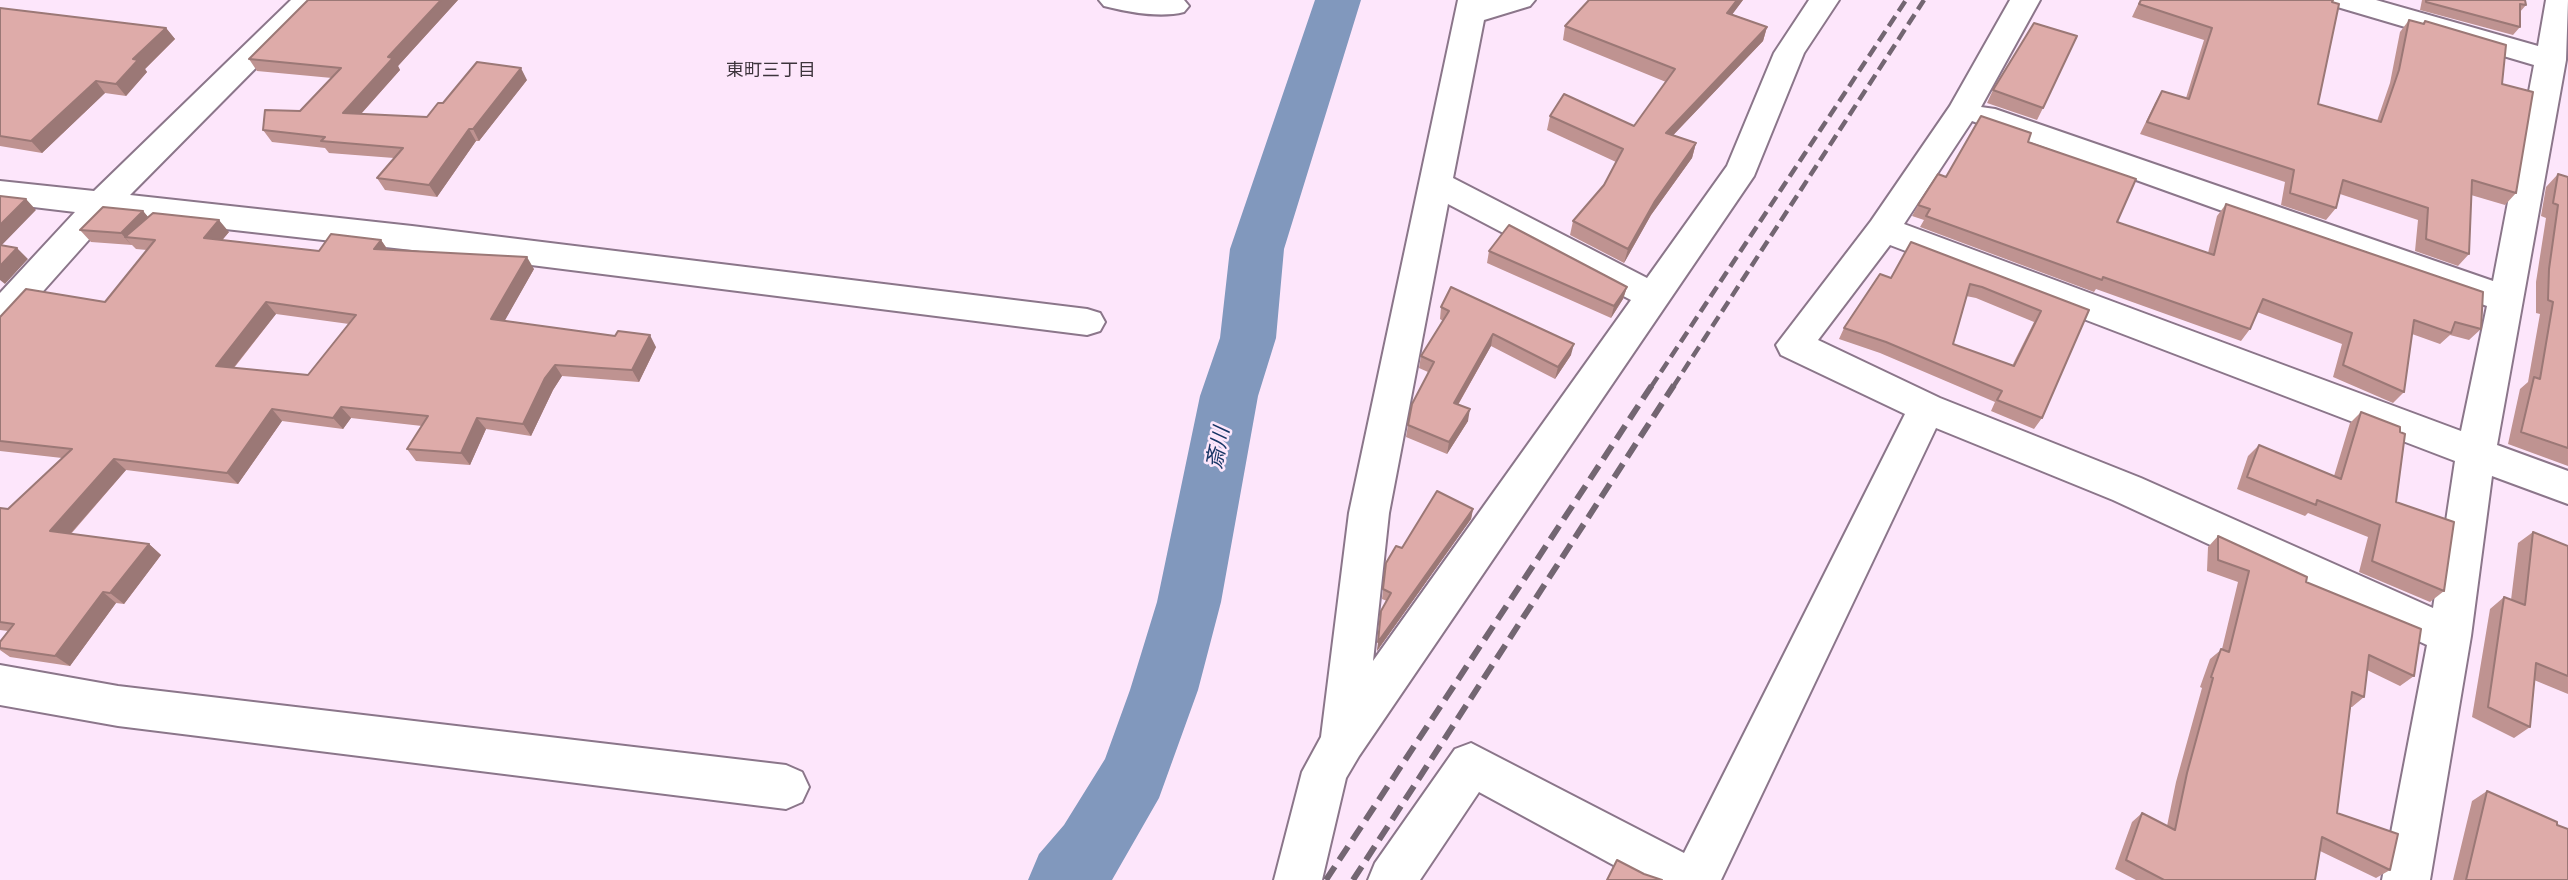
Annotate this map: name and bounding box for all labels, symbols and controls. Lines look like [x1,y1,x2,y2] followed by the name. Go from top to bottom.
[726,60,816,82] district label: 東町三丁目
[1203,425,1235,471] water label: 斎川

